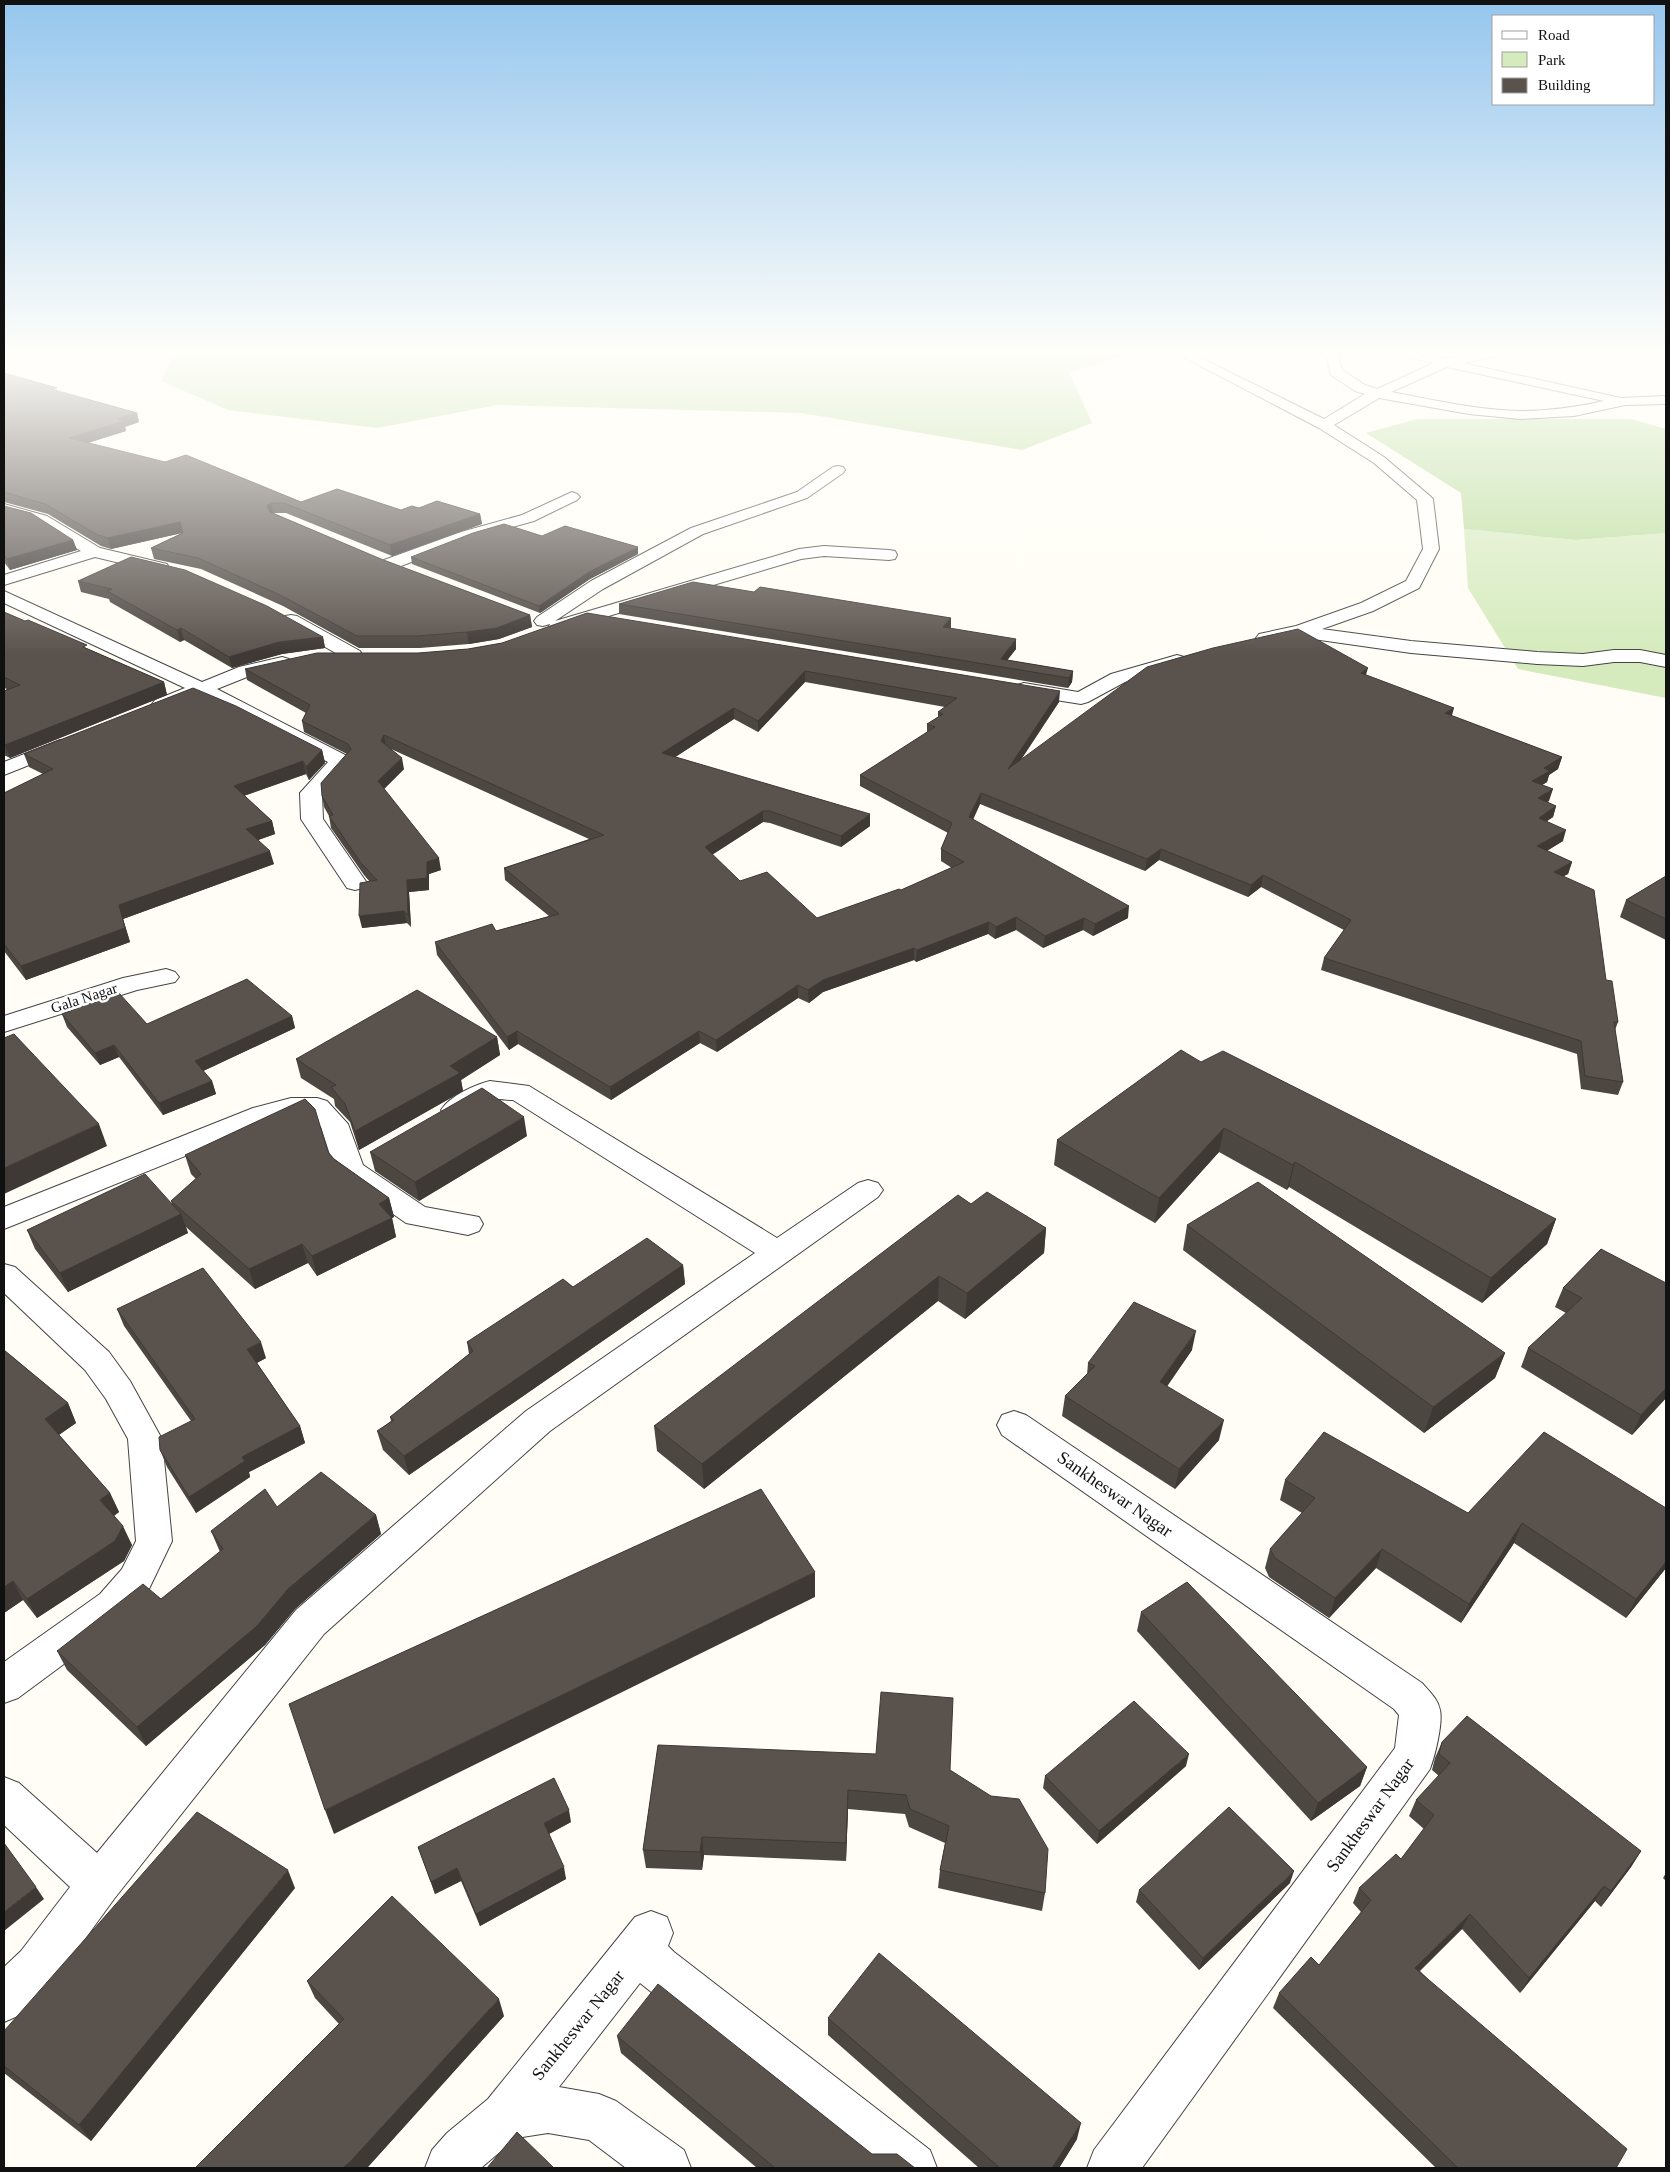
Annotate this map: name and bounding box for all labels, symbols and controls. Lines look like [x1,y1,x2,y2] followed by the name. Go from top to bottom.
[1492,15,1655,105] legend
[1538,27,1570,43] text: Road
[1538,52,1566,68] text: Park
[1538,77,1591,93] text: Building
[49,980,119,1016] street label: Gala Nagar
[1054,1447,1176,1541] street label: Sankheswar Nagar
[1322,1754,1418,1876] street label: Sankheswar Nagar
[528,1966,628,2084] street label: Sankheswar Nagar

